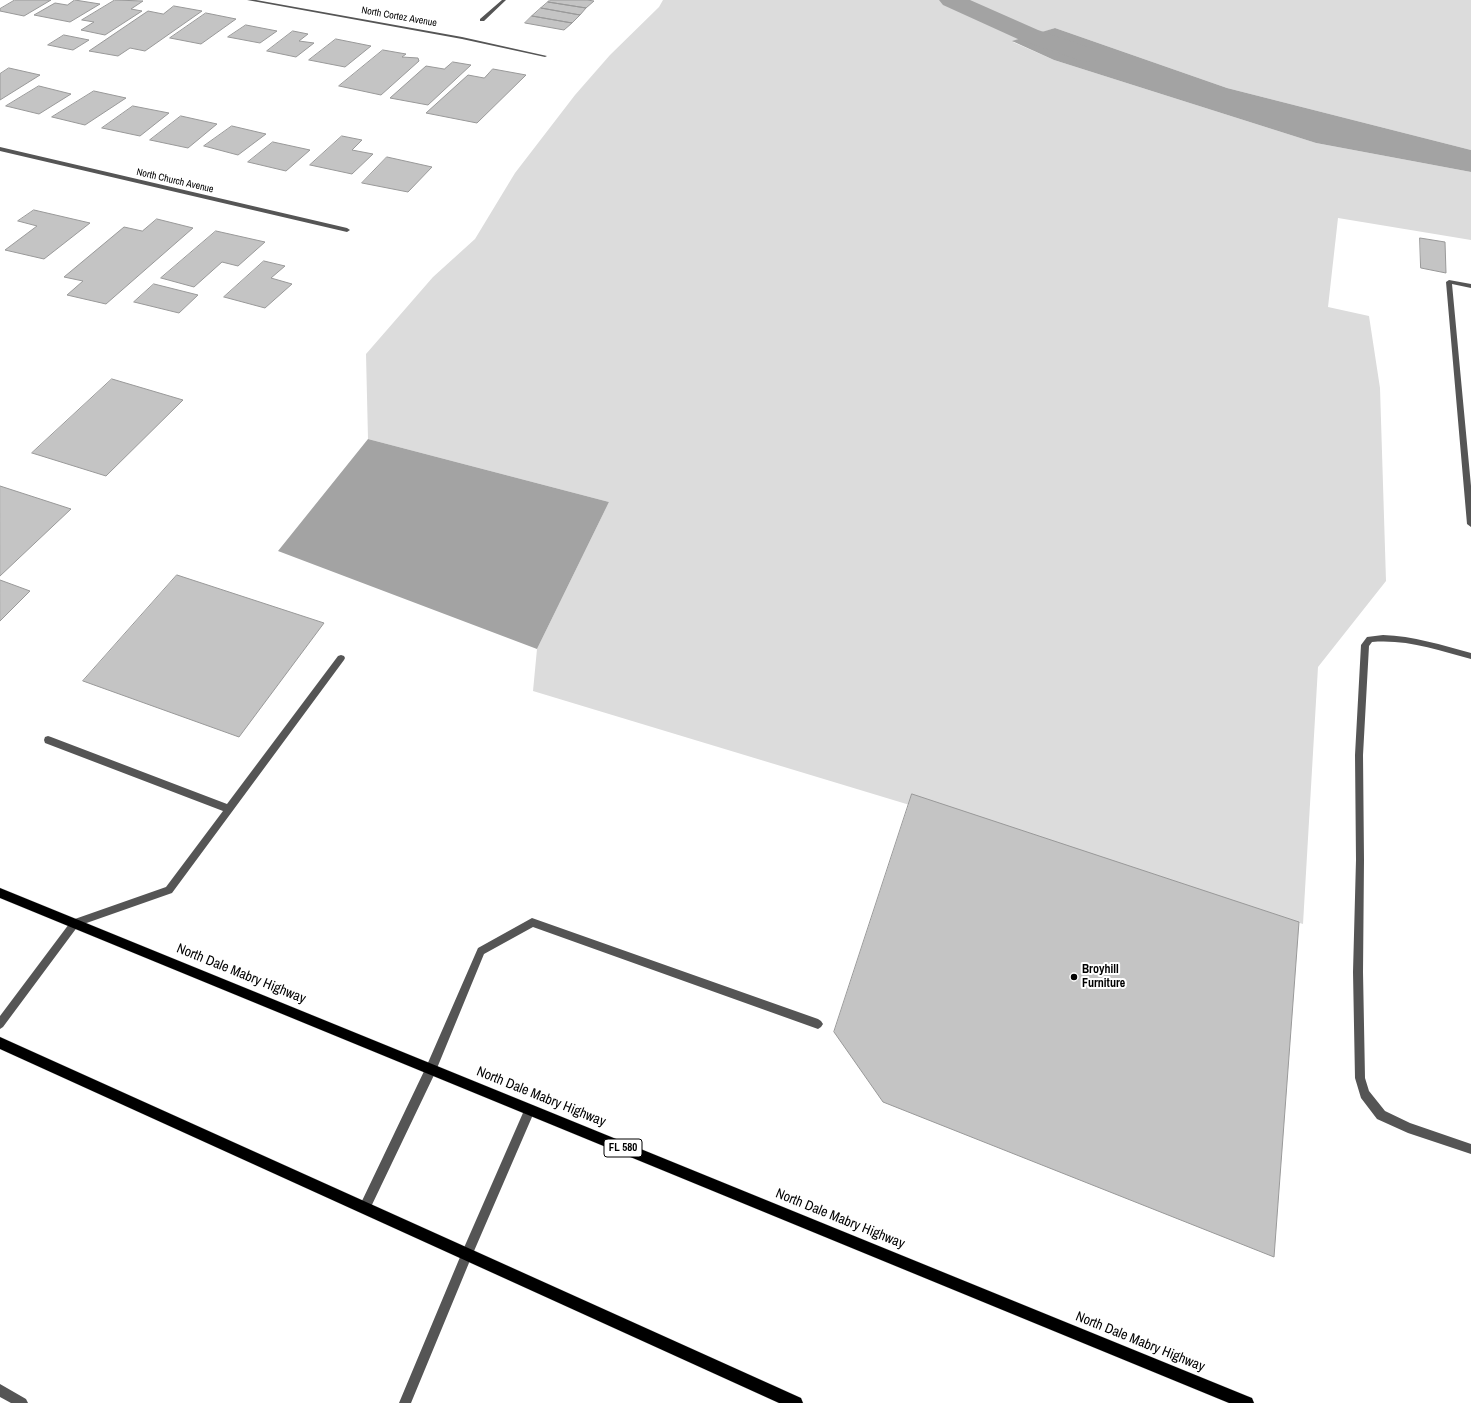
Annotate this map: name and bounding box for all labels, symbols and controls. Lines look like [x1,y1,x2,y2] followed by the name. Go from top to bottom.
[360,4,438,30] street label: North Cortez Avenue
[135,166,215,196] street label: North Church Avenue
[174,940,308,1008] street label: North Dale Mabry Highway
[1082,963,1125,991] place label: Broyhill Furniture
[1069,972,1079,982] marker: Broyhill Furniture
[474,1063,608,1131] street label: North Dale Mabry Highway
[604,1139,642,1157] road number: FL 580
[773,1185,907,1253] street label: North Dale Mabry Highway
[1073,1308,1207,1376] street label: North Dale Mabry Highway

